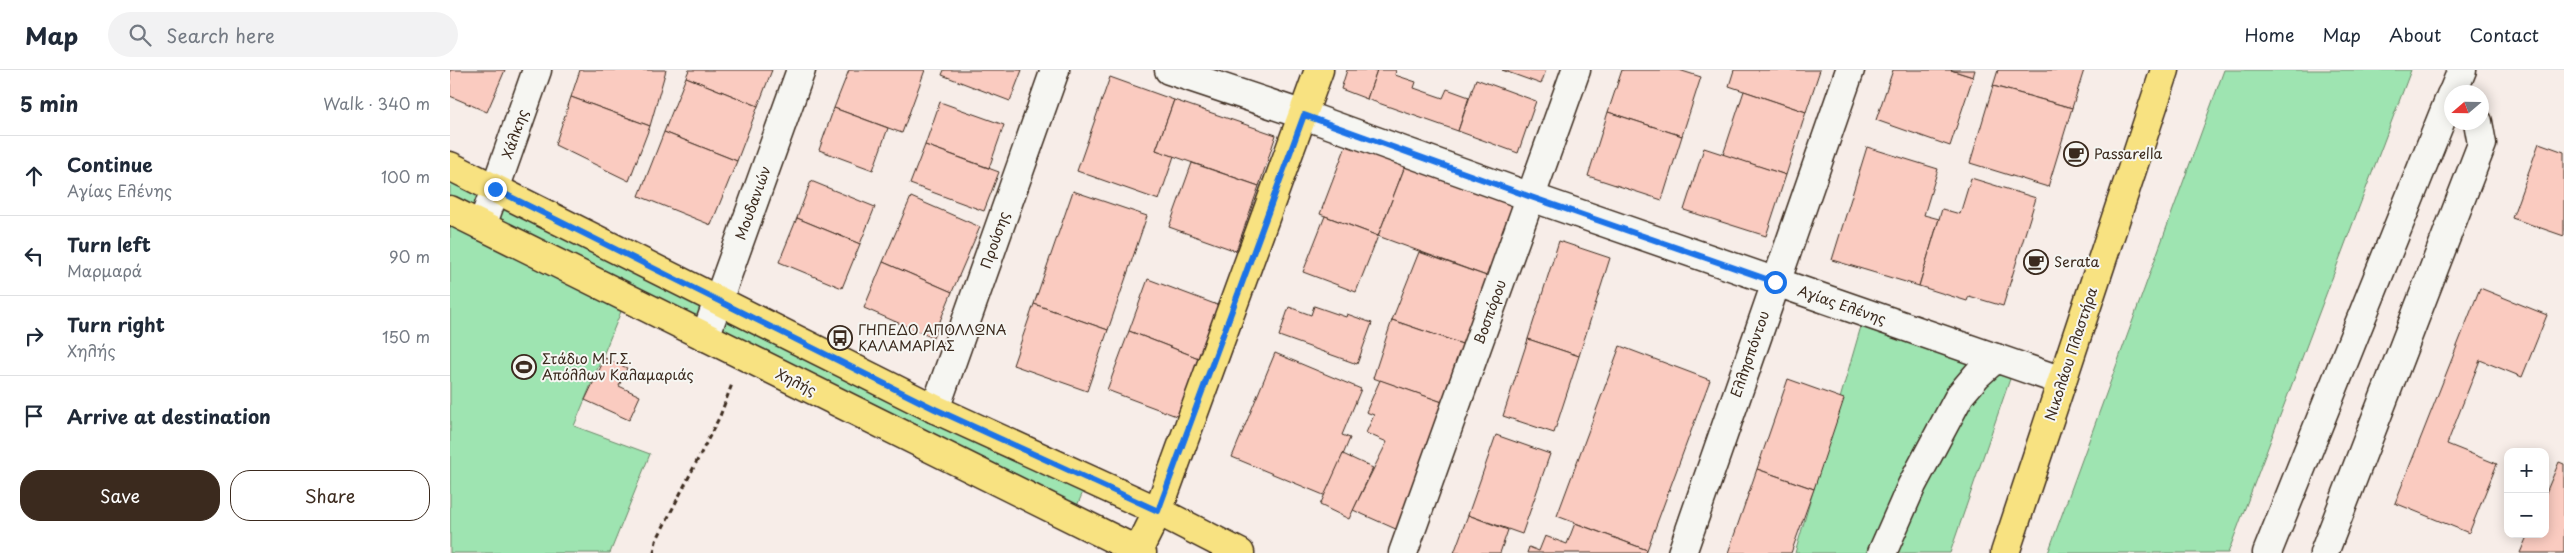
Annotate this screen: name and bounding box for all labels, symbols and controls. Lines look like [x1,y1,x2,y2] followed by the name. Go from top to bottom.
[108,12,458,57] search box
[25,17,78,53] text: Map
[126,21,154,49] icon: search
[166,21,275,49] text: Search here
[2244,21,2294,48] text: Home
[2322,21,2361,48] text: Map
[2389,21,2441,48] text: About
[2469,21,2539,48] text: Contact
[2444,85,2489,130] north arrow
[20,87,78,119] text: 5 min
[323,91,430,115] text: Walk · 340 m
[496,106,533,162] street label: Χάλκης
[2063,141,2089,167] cafe icon: Passarella
[2094,143,2162,164] place label: Passarella
[67,150,153,178] text: Continue
[20,162,48,190] icon: ahead
[729,163,776,243] street label: Μουδανιών
[381,164,430,188] text: 100 m
[67,178,172,202] text: Αγίας Ελένης
[484,178,507,201] route end
[975,208,1014,271] street label: Προύσης
[67,230,151,258] text: Turn left
[20,242,48,270] icon: left
[389,244,430,268] text: 90 m
[2023,249,2049,275] cafe icon: Serata
[2054,251,2099,272] place label: Serata
[67,258,142,282] text: Μαρμαρά
[1764,271,1787,294] route start
[1468,276,1511,347] street label: Βοσπόρου
[1795,280,1889,329] street label: Αγίας Ελένης
[2039,284,2102,423] street label: Νικολάου Πλαστήρα
[1725,308,1774,400] street label: Ελλησπόντου
[67,310,165,338] text: Turn right
[858,319,1007,356] place label: ΓΗΠΕΔΟ ΑΠΟΛΛΩΝΑ ΚΑΛΑΜΑΡΙΑΣ
[20,322,48,350] icon: right
[382,324,430,348] text: 150 m
[827,325,853,351] bus stop icon: ΓΗΠΕΔΟ ΑΠΟΛΛΩΝΑ ΚΑΛΑΜΑΡΙΑΣ
[67,338,116,362] text: Χηλής
[542,348,694,385] place label: Στάδιο Μ.Γ.Σ. Απόλλων Καλαμαριάς
[511,354,537,380] sports icon: Στάδιο Μ.Γ.Σ. Απόλλων Καλαμαριάς
[772,363,820,400] street label: Χηλής
[20,402,48,430] icon: arrive
[67,402,271,430] text: Arrive at destination
[2504,448,2549,538] map controls
[2504,448,2549,493] button: +
[20,470,220,521] button: Save
[230,470,430,521] button: Share
[2504,493,2549,538] button: −

